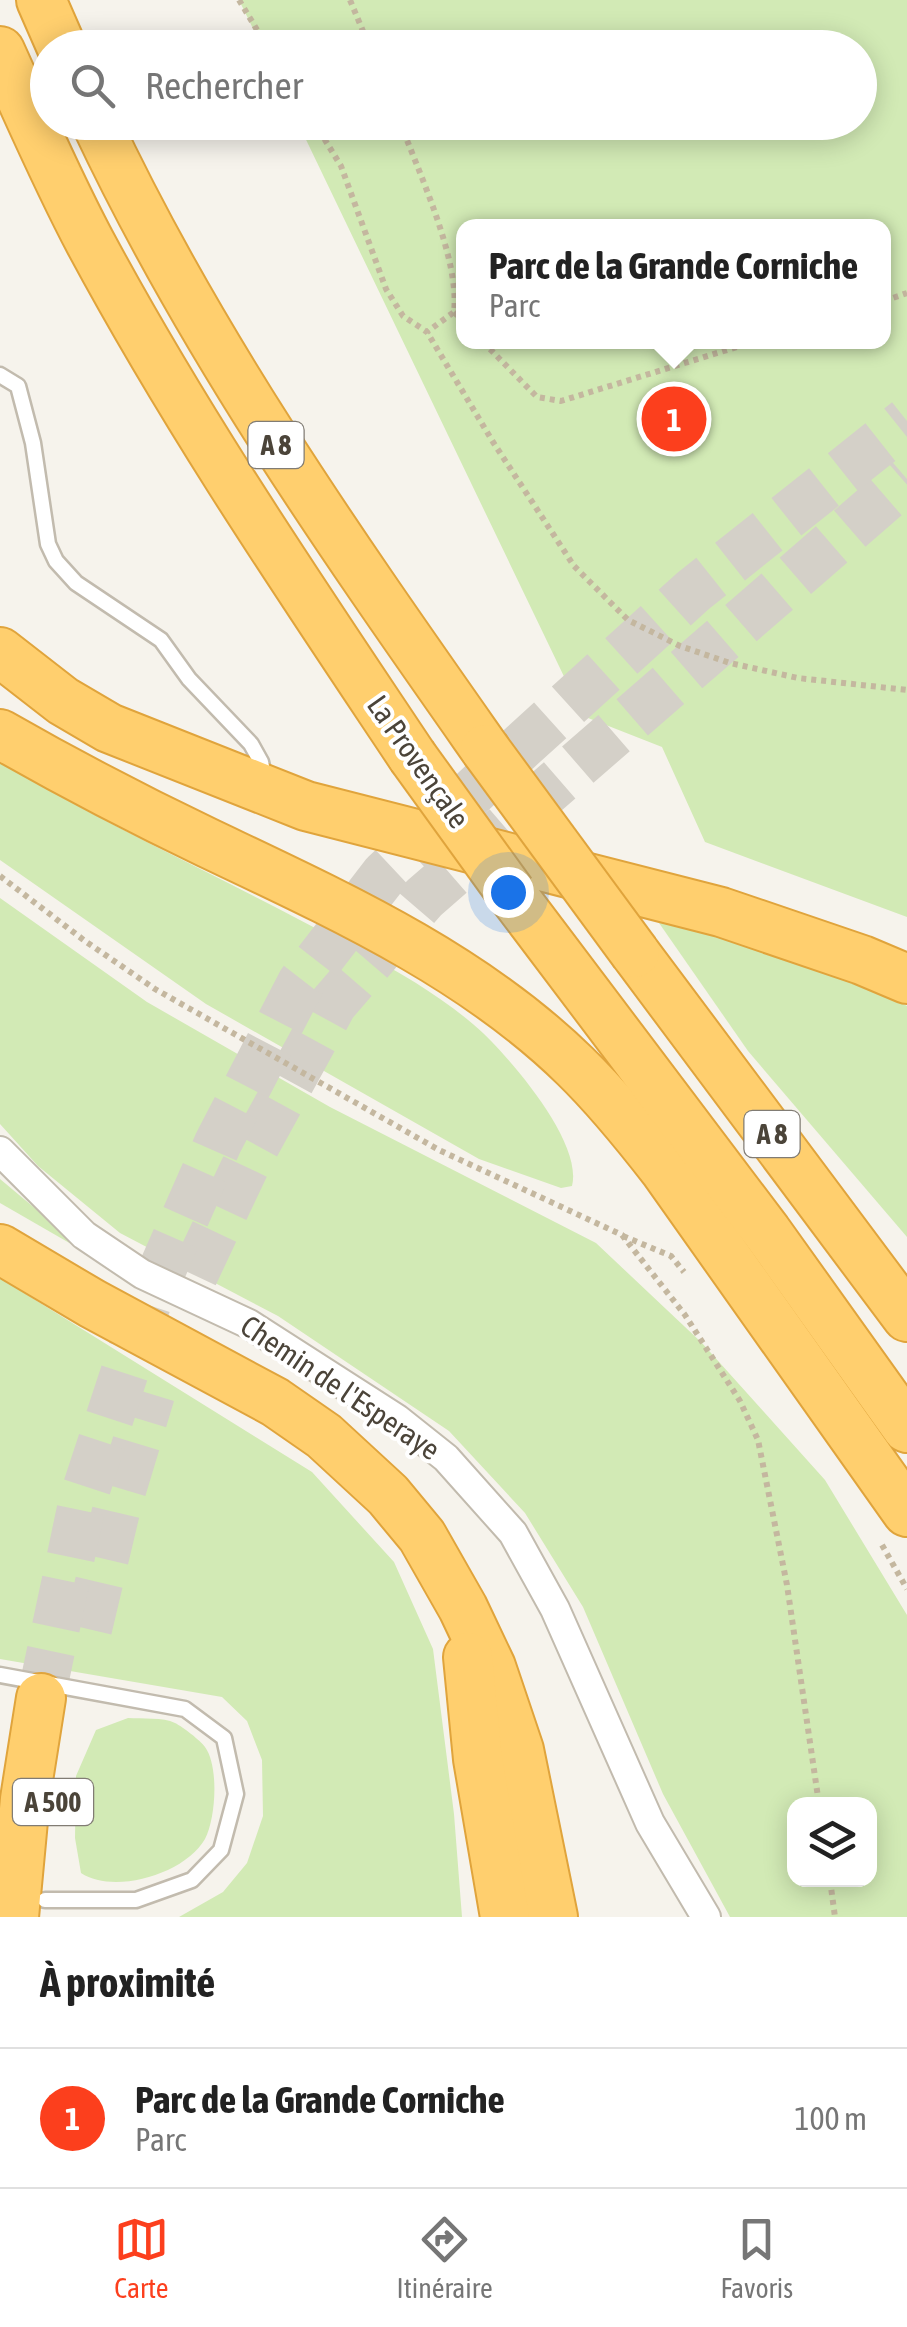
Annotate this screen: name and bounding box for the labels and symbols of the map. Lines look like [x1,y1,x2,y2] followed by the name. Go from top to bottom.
[642,382,706,456] pin: 1
[248,422,304,468] road number: A 8
[361,689,477,834] street label: La Provençale
[483,867,534,918] your location
[744,1111,800,1157] road number: A 8
[235,1308,447,1466] street label: Chemin de l'Esperaye
[13,1779,93,1825] road number: A 500

